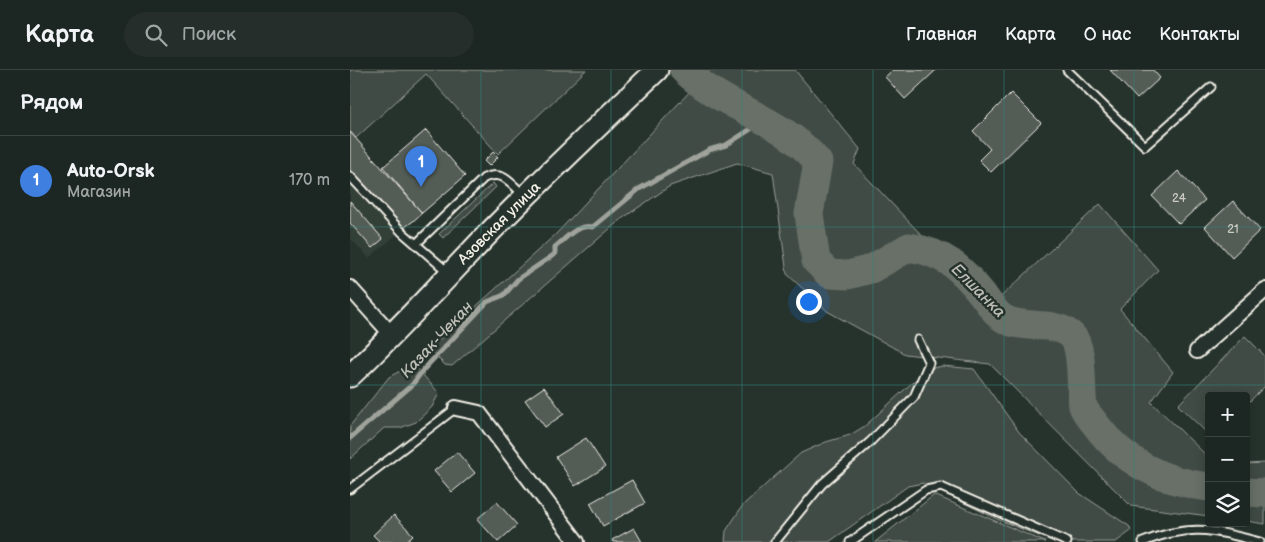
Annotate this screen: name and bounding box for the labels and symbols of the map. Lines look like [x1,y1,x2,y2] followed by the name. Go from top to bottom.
[405,146,437,187] pin: 1
[453,178,545,270] street label: Азовская улица
[1172,191,1187,206] house number: 24
[1227,222,1239,237] house number: 21
[947,260,1009,322] water label: Елшанка
[796,289,822,315] your location
[397,298,477,382] water label: Казак-Чекан

